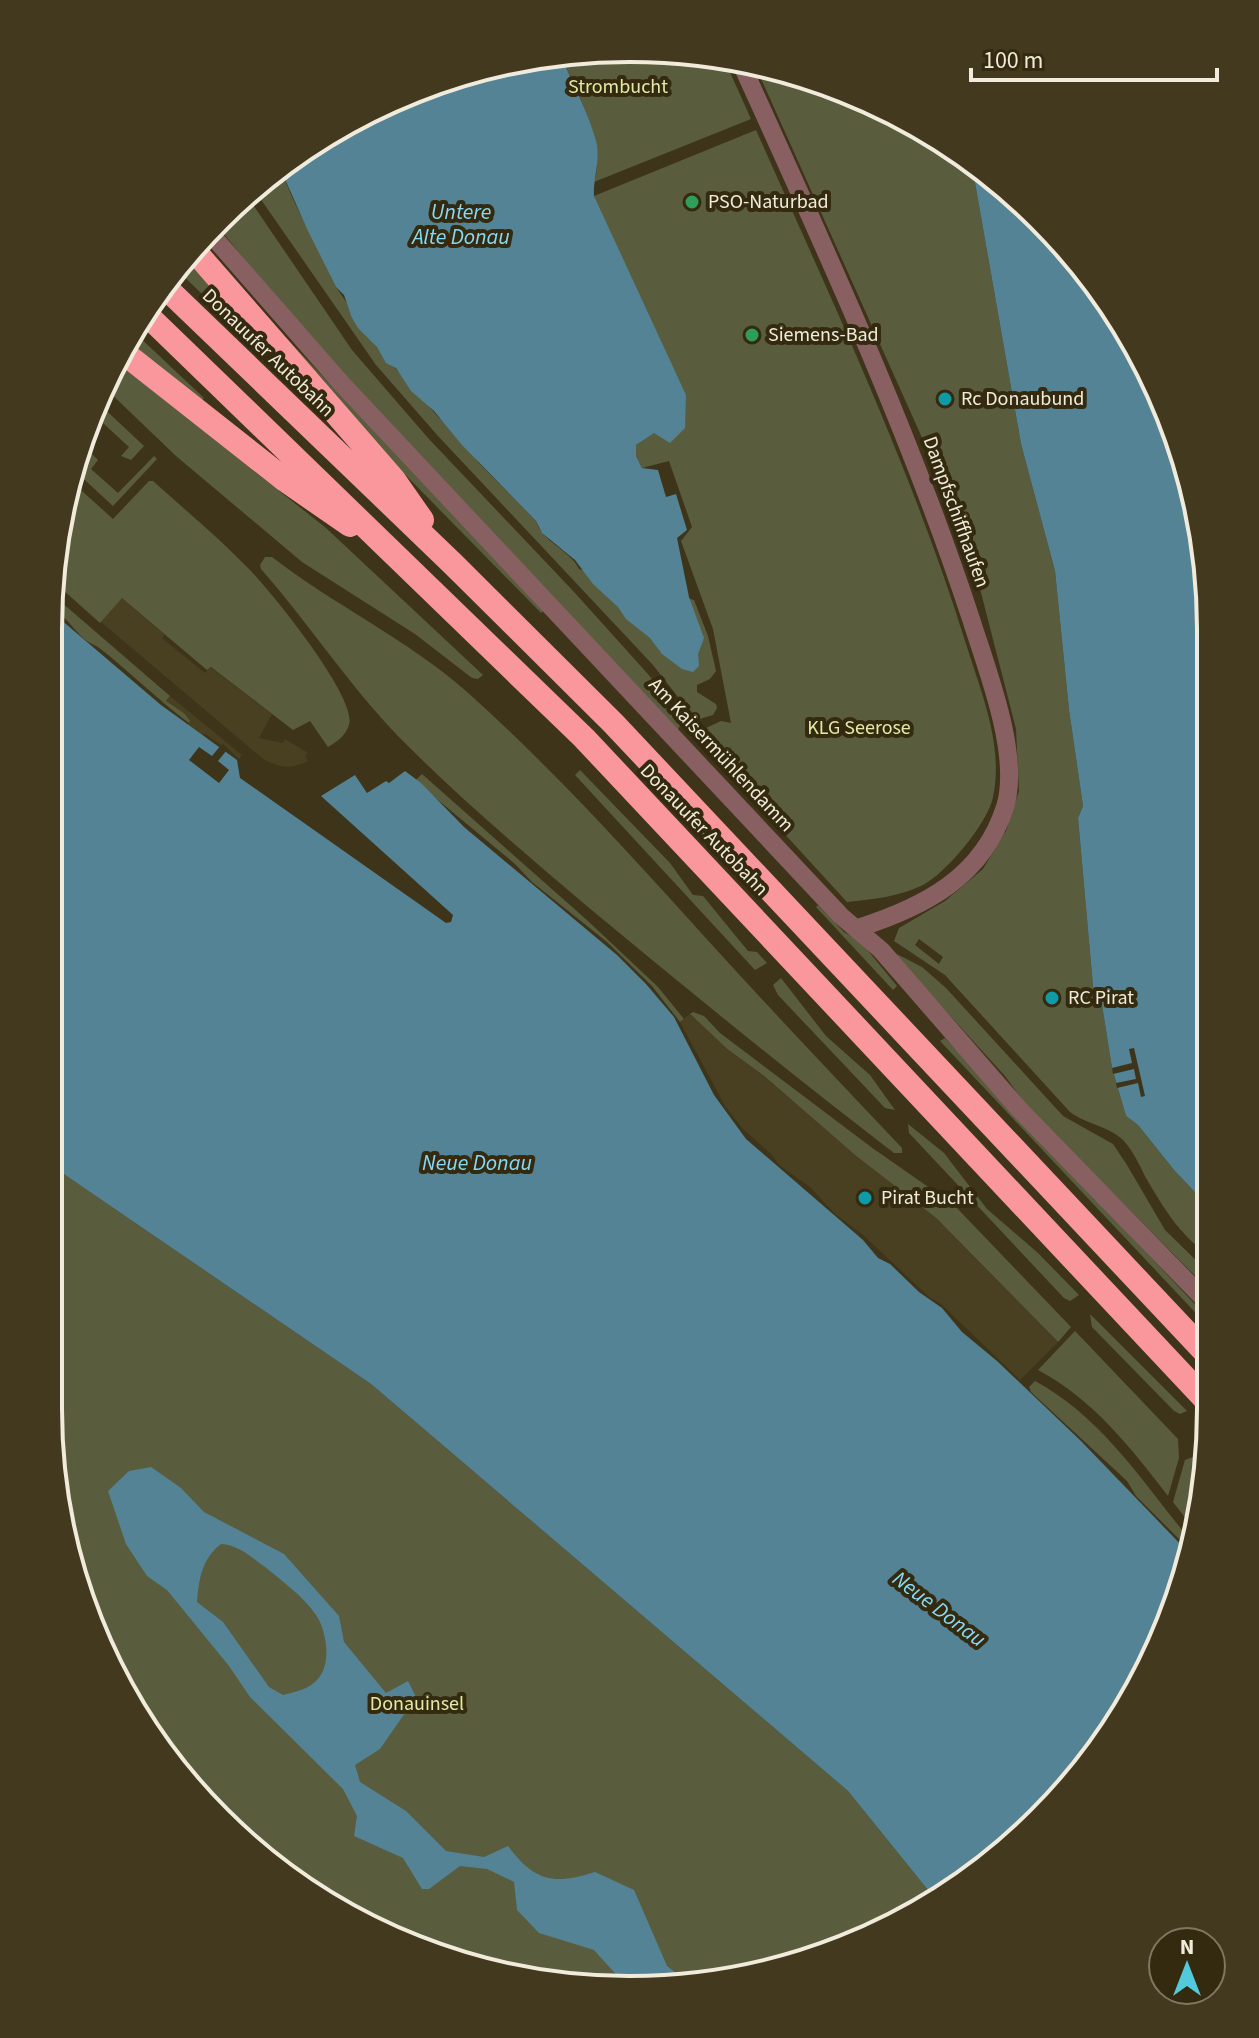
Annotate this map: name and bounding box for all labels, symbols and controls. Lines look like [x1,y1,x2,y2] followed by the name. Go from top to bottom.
[971,32,1217,82] scale bar
[983,43,1043,78] text: 100 m
[568,73,668,101] park label: Strombucht
[708,188,829,216] place label: PSO-Naturbad
[683,193,701,211] marker: PSO-Naturbad
[410,196,510,253] water label: Untere Alte Donau
[196,282,340,424] street label: Donauufer Autobahn
[768,321,879,349] place label: Siemens-Bad
[743,326,761,344] marker: Siemens-Bad
[961,385,1084,413] place label: Rc Donaubund
[936,390,954,408] marker: Rc Donaubund
[916,433,996,591] street label: Dampfschiffhaufen
[642,672,800,838] street label: Am Kaisermühlendamm
[807,714,911,742] park label: KLG Seerose
[633,758,775,902] street label: Donauufer Autobahn
[1068,984,1134,1012] place label: RC Pirat
[1043,989,1061,1007] marker: RC Pirat
[422,1147,532,1179] water label: Neue Donau
[881,1184,974,1212] place label: Pirat Bucht
[856,1189,874,1207] marker: Pirat Bucht
[886,1563,992,1655] water label: Neue Donau
[370,1690,464,1718] park label: Donauinsel
[1147,1926,1227,2006] north arrow
[1180,1931,1194,1963] text: N

